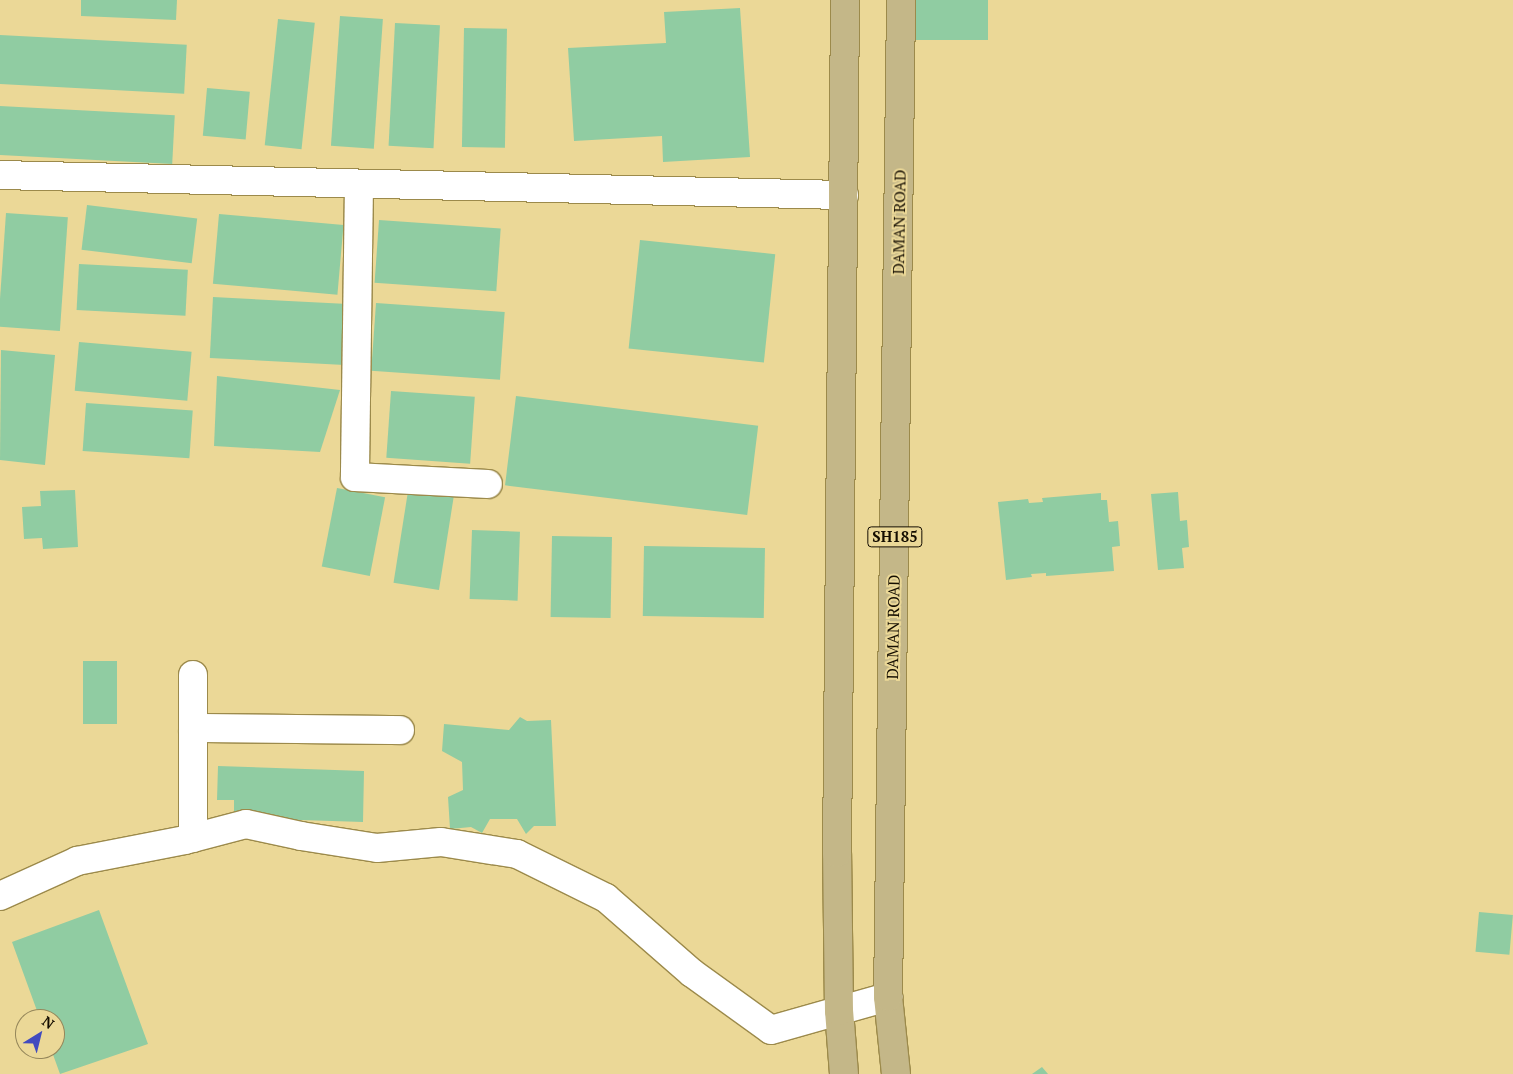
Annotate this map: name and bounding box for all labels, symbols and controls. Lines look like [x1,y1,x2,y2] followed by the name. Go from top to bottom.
[888,169,910,275] street label: DAMAN ROAD
[866,524,924,550] road number: SH185
[882,574,904,680] street label: DAMAN ROAD
[15,1009,65,1059] north arrow
[39,1011,58,1033] text: N

